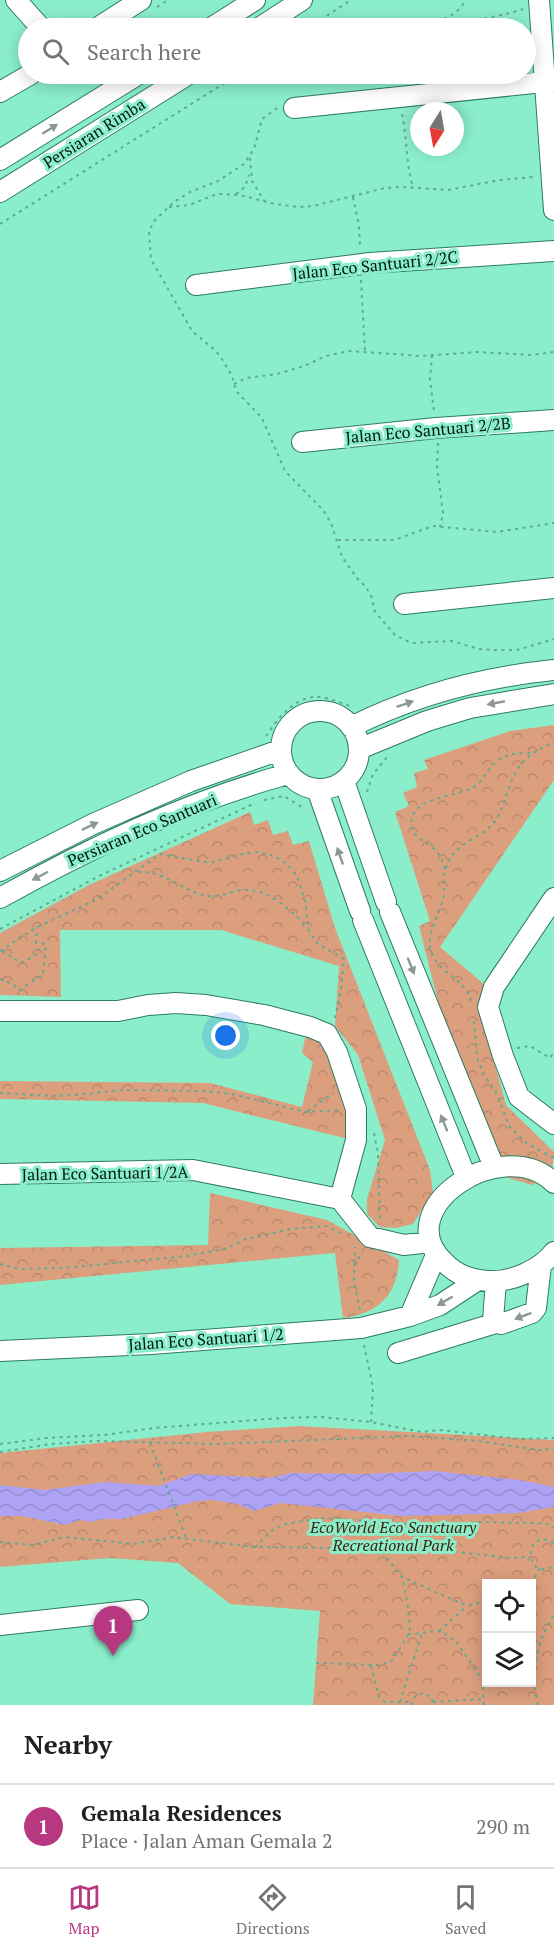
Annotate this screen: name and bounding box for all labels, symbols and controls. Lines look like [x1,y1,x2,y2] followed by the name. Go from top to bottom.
[18,18,536,84] search box
[39,35,72,68] icon: search
[87,37,201,66] text: Search here
[39,93,149,173] street label: Persiaran Rimba
[410,102,464,156] north arrow
[42,124,58,135] one-way arrow
[291,245,459,285] street label: Jalan Eco Santuari 2/2C
[345,412,511,448] street label: Jalan Eco Santuari 2/2B
[396,698,414,708] one-way arrow
[487,699,506,708] one-way arrow
[64,789,220,871] street label: Persiaran Eco Santuari
[81,821,98,830] one-way arrow
[335,847,345,865] one-way arrow
[32,871,49,881] one-way arrow
[406,958,416,976] one-way arrow
[211,1021,240,1050] your location
[439,1114,448,1132] one-way arrow
[21,1161,189,1185] street label: Jalan Eco Santuari 1/2A
[436,1296,453,1306] one-way arrow
[514,1311,532,1321] one-way arrow
[128,1323,284,1355] street label: Jalan Eco Santuari 1/2
[309,1516,477,1556] park label: EcoWorld Eco Sanctuary Recreational Park
[482,1579,536,1687] map controls
[482,1579,536,1633] button: locate
[94,1606,132,1656] pin: 1
[482,1633,536,1687] button: layers
[24,1727,112,1761] text: Nearby
[81,1798,282,1827] text: Gemala Residences
[38,1813,49,1840] text: 1
[476,1813,530,1840] text: 290 m
[81,1827,333,1854] text: Place · Jalan Aman Gemala 2
[68,1881,101,1939] tab: Map
[236,1881,310,1939] tab: Directions
[445,1881,486,1939] tab: Saved

